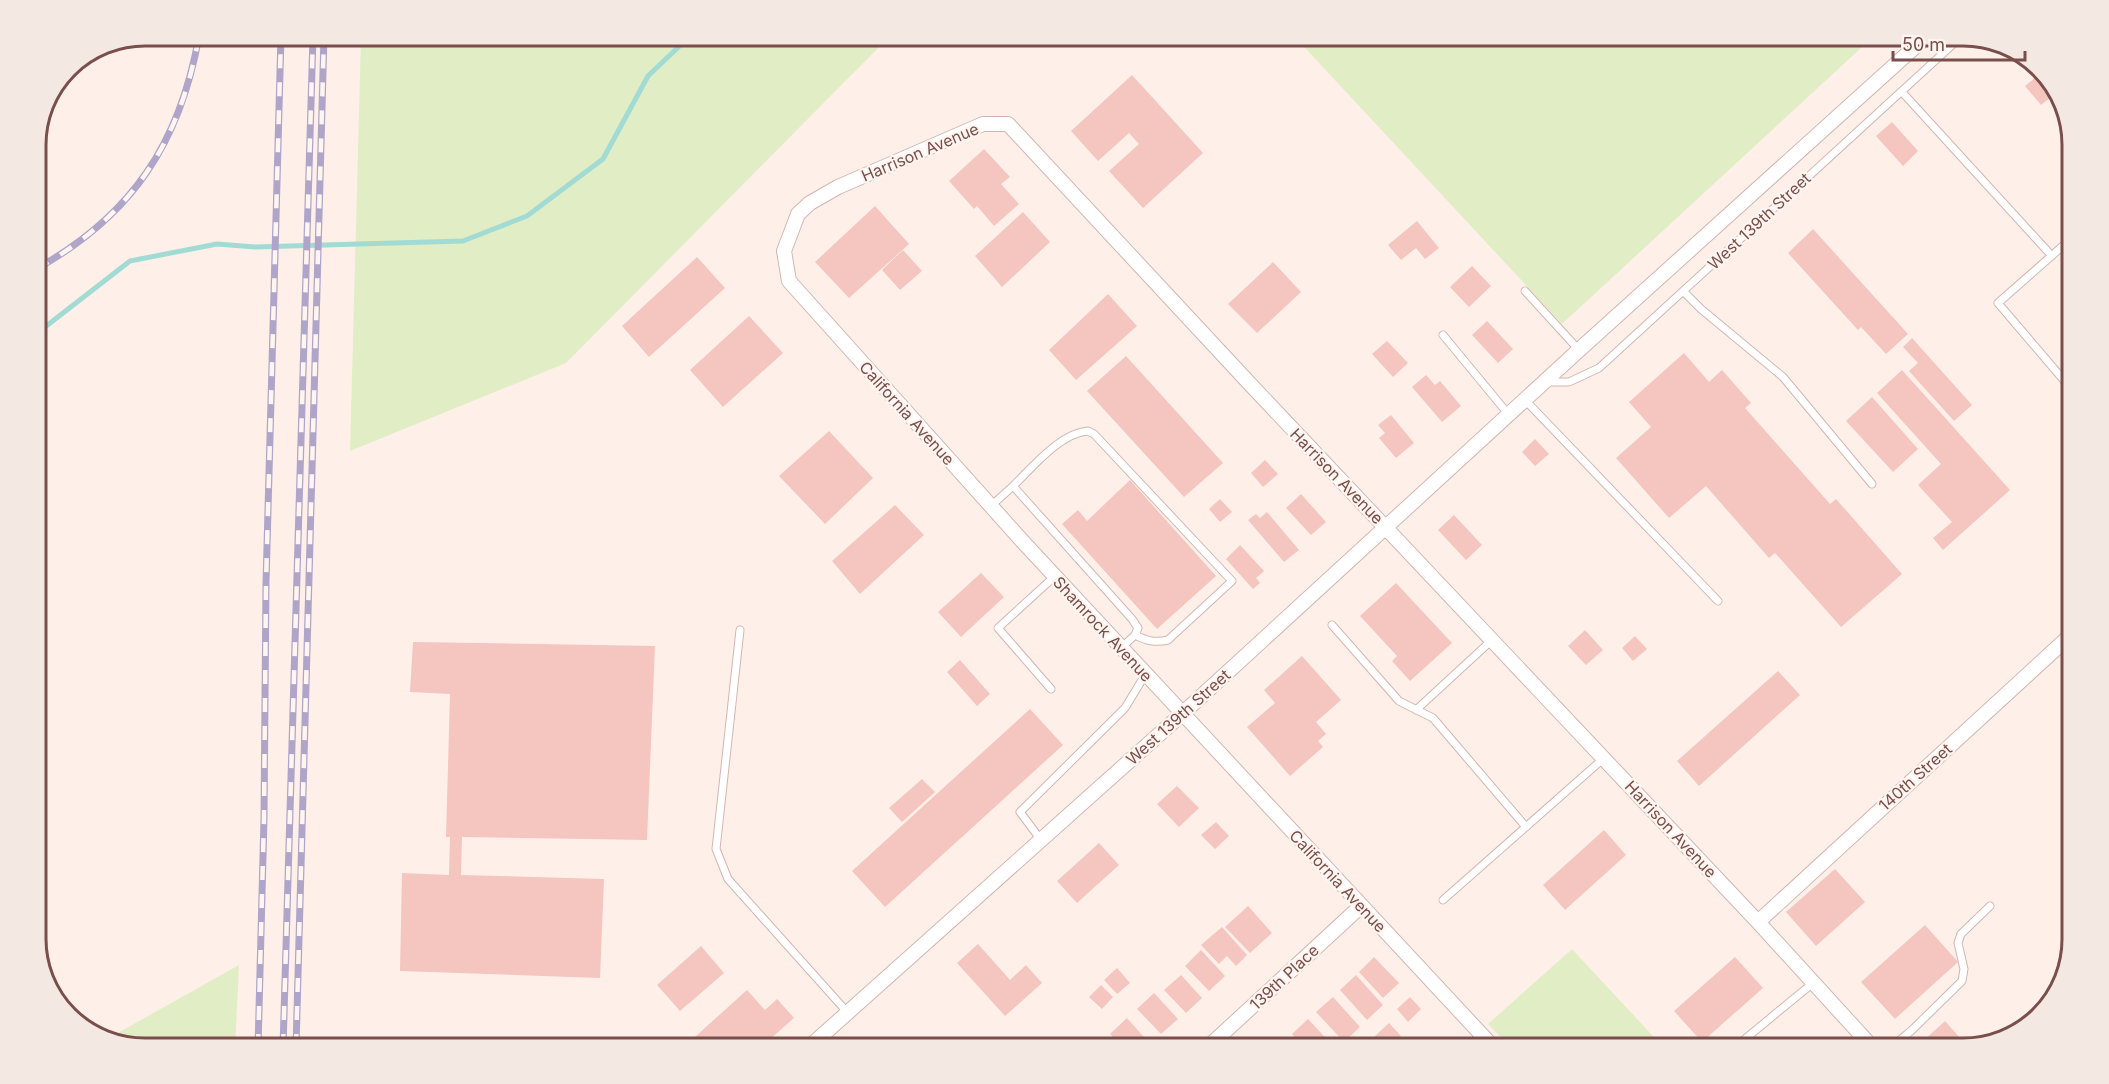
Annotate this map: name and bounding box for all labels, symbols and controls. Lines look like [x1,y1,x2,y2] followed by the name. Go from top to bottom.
[1893,24,2025,62] scale bar
[1902,34,1945,55] text: 50 m
[858,118,982,186] street label: Harrison Avenue
[1703,168,1815,274] street label: West 139th Street
[855,357,959,469] street label: California Avenue
[1286,424,1388,528] street label: Harrison Avenue
[1049,572,1157,686] street label: Shamrock Avenue
[1122,665,1234,769] street label: West 139th Street
[1874,739,1956,815] street label: 140th Street
[1621,776,1721,882] street label: Harrison Avenue
[1285,826,1391,936] street label: California Avenue
[1245,940,1323,1014] street label: 139th Place

